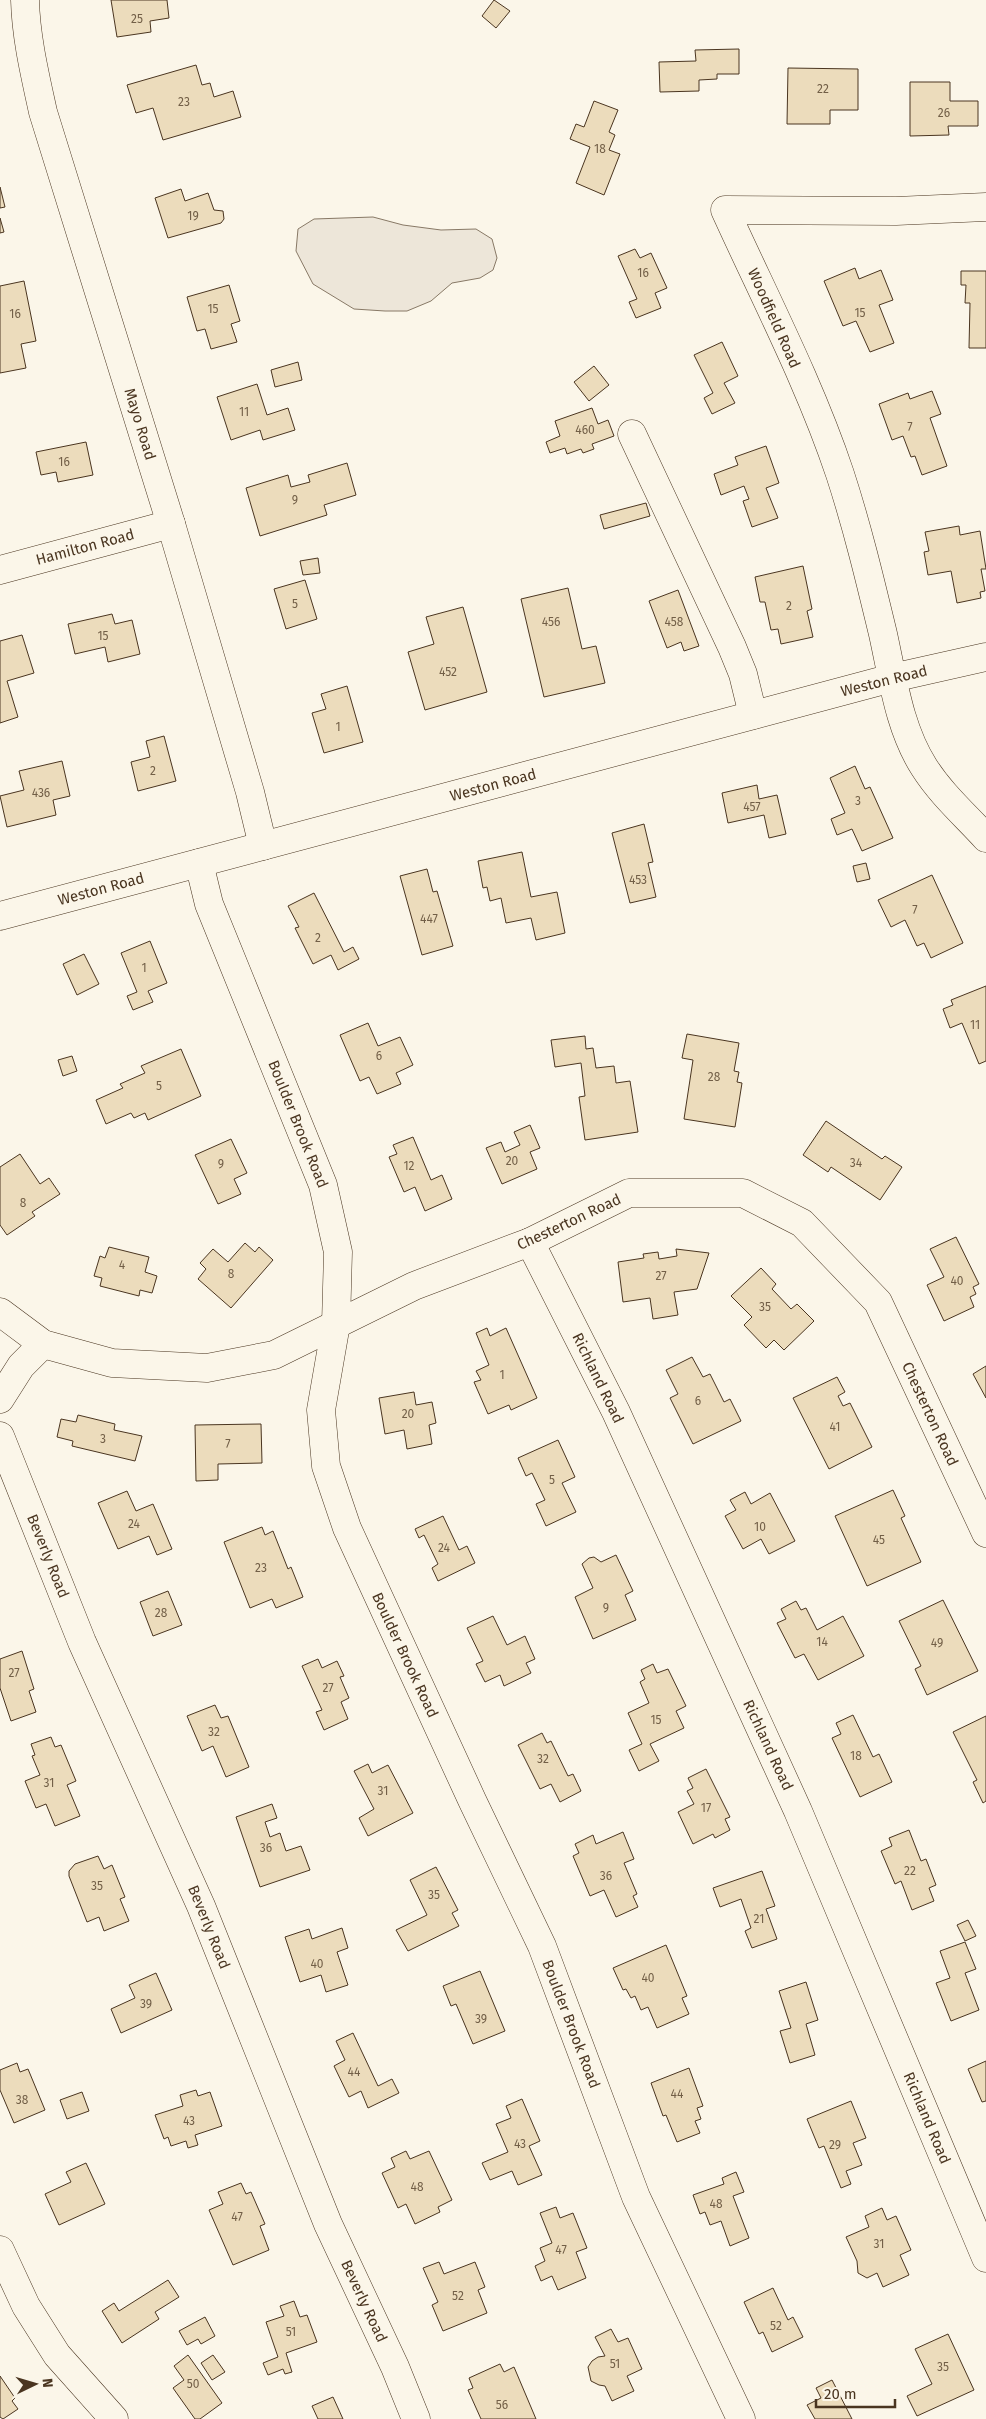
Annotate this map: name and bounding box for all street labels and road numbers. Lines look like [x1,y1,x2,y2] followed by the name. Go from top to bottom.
[744,265,804,371] street label: Woodfield Road
[121,386,159,462] street label: Mayo Road
[34,525,136,569] street label: Hamilton Road
[839,662,929,700] street label: Weston Road
[448,765,538,805] street label: Weston Road
[56,869,146,909] street label: Weston Road
[264,1058,332,1190] street label: Boulder Brook Road
[514,1190,624,1254] street label: Chesterton Road
[568,1330,628,1426] street label: Richland Road
[898,1359,962,1469] street label: Chesterton Road
[23,1511,73,1601] street label: Beverly Road
[368,1590,442,1720] street label: Boulder Brook Road
[739,1697,797,1793] street label: Richland Road
[184,1882,234,1972] street label: Beverly Road
[538,1957,604,2091] street label: Boulder Brook Road
[900,2069,954,2167] street label: Richland Road
[337,2257,391,2345] street label: Beverly Road

